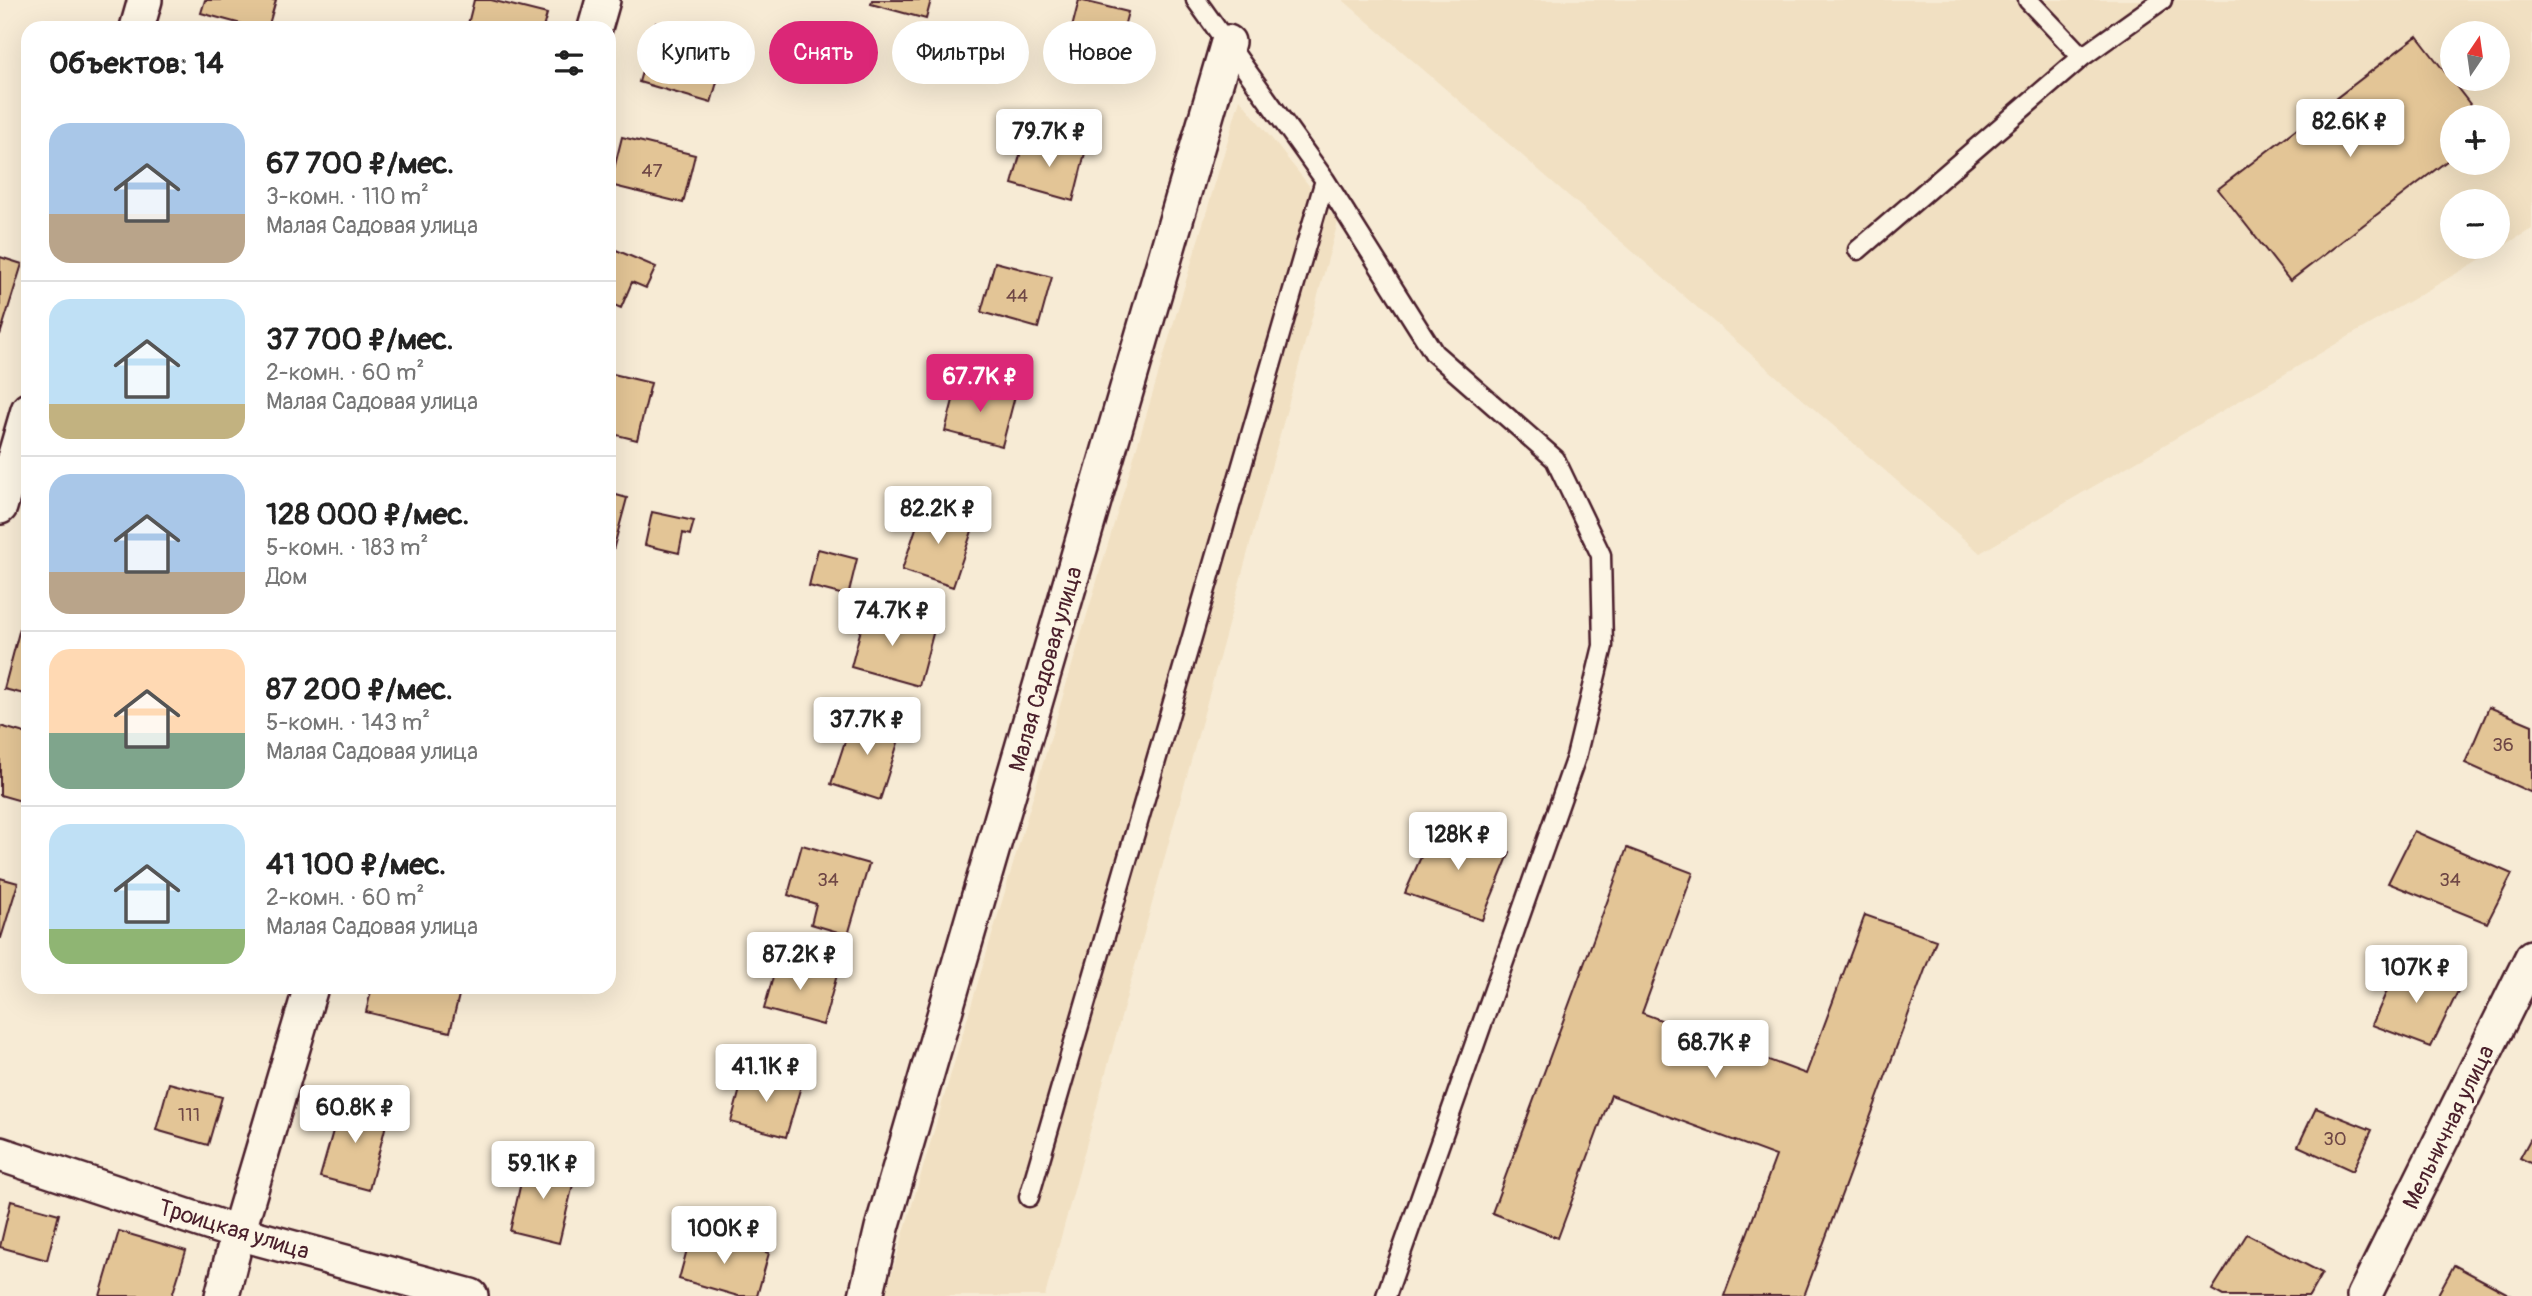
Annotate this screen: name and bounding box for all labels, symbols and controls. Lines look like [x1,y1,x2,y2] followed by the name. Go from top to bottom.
[637,21,755,84] chip: Купить
[769,21,878,84] chip: Снять
[892,21,1029,84] chip: Фильтры
[1043,21,1156,84] chip: Новое
[2440,21,2510,91] north arrow
[2440,21,2510,259] map controls
[550,44,588,82] icon: filters
[49,45,224,82] text: Объектов: 14
[2285,100,2415,159] pin: 82.6K ₽
[2440,105,2510,175] button: +
[2312,107,2388,136] text: 82.6K ₽
[984,110,1114,169] pin: 79.7K ₽
[1012,117,1086,146] text: 79.7K ₽
[266,145,454,182] text: 67 700 ₽/мес.
[105,151,189,235] icon: home
[641,159,663,183] house number: 47
[266,182,429,211] text: 3-комн. · 110 m²
[2440,189,2510,259] button: −
[266,211,478,240] text: Малая Садовая улица
[1006,284,1028,308] house number: 44
[266,321,454,358] text: 37 700 ₽/мес.
[105,327,189,411] icon: home
[915,354,1045,414] pin: 67.7K ₽
[266,358,424,387] text: 2-комн. · 60 m²
[942,362,1018,391] text: 67.7K ₽
[266,387,478,416] text: Малая Садовая улица
[873,486,1003,546] pin: 82.2K ₽
[900,494,976,523] text: 82.2K ₽
[266,496,469,533] text: 128 000 ₽/мес.
[105,502,189,586] icon: home
[266,533,428,562] text: 5-комн. · 183 m²
[266,562,307,591] text: Дом
[1002,563,1089,775] street label: Малая Садовая улица
[827,588,957,648] pin: 74.7K ₽
[854,596,930,625] text: 74.7K ₽
[266,671,453,708] text: 87 200 ₽/мес.
[105,677,189,761] icon: home
[802,698,932,757] pin: 37.7K ₽
[830,705,904,734] text: 37.7K ₽
[266,708,430,737] text: 5-комн. · 143 m²
[2492,733,2514,757] house number: 36
[266,737,478,766] text: Малая Садовая улица
[1401,812,1515,872] pin: 128K ₽
[1425,820,1491,849] text: 128K ₽
[266,846,446,883] text: 41 100 ₽/мес.
[105,852,189,936] icon: home
[817,868,839,892] house number: 34
[2439,868,2461,892] house number: 34
[266,883,424,912] text: 2-комн. · 60 m²
[266,912,478,941] text: Малая Садовая улица
[735,932,865,992] pin: 87.2K ₽
[763,940,837,969] text: 87.2K ₽
[2359,946,2473,1005] pin: 107K ₽
[2381,953,2451,982] text: 107K ₽
[1650,1020,1780,1080] pin: 68.7K ₽
[1678,1028,1752,1057] text: 68.7K ₽
[2396,1040,2501,1214] street label: Мельничная улица
[701,1044,831,1104] pin: 41.1K ₽
[731,1052,801,1081] text: 41.1K ₽
[290,1086,420,1145] pin: 60.8K ₽
[316,1093,394,1122] text: 60.8K ₽
[178,1103,200,1127] house number: 111
[2323,1127,2347,1151] house number: 30
[478,1142,608,1201] pin: 59.1K ₽
[507,1149,579,1178] text: 59.1K ₽
[155,1193,313,1266] street label: Троицкая улица
[667,1206,781,1266] pin: 100K ₽
[687,1214,761,1243] text: 100K ₽

